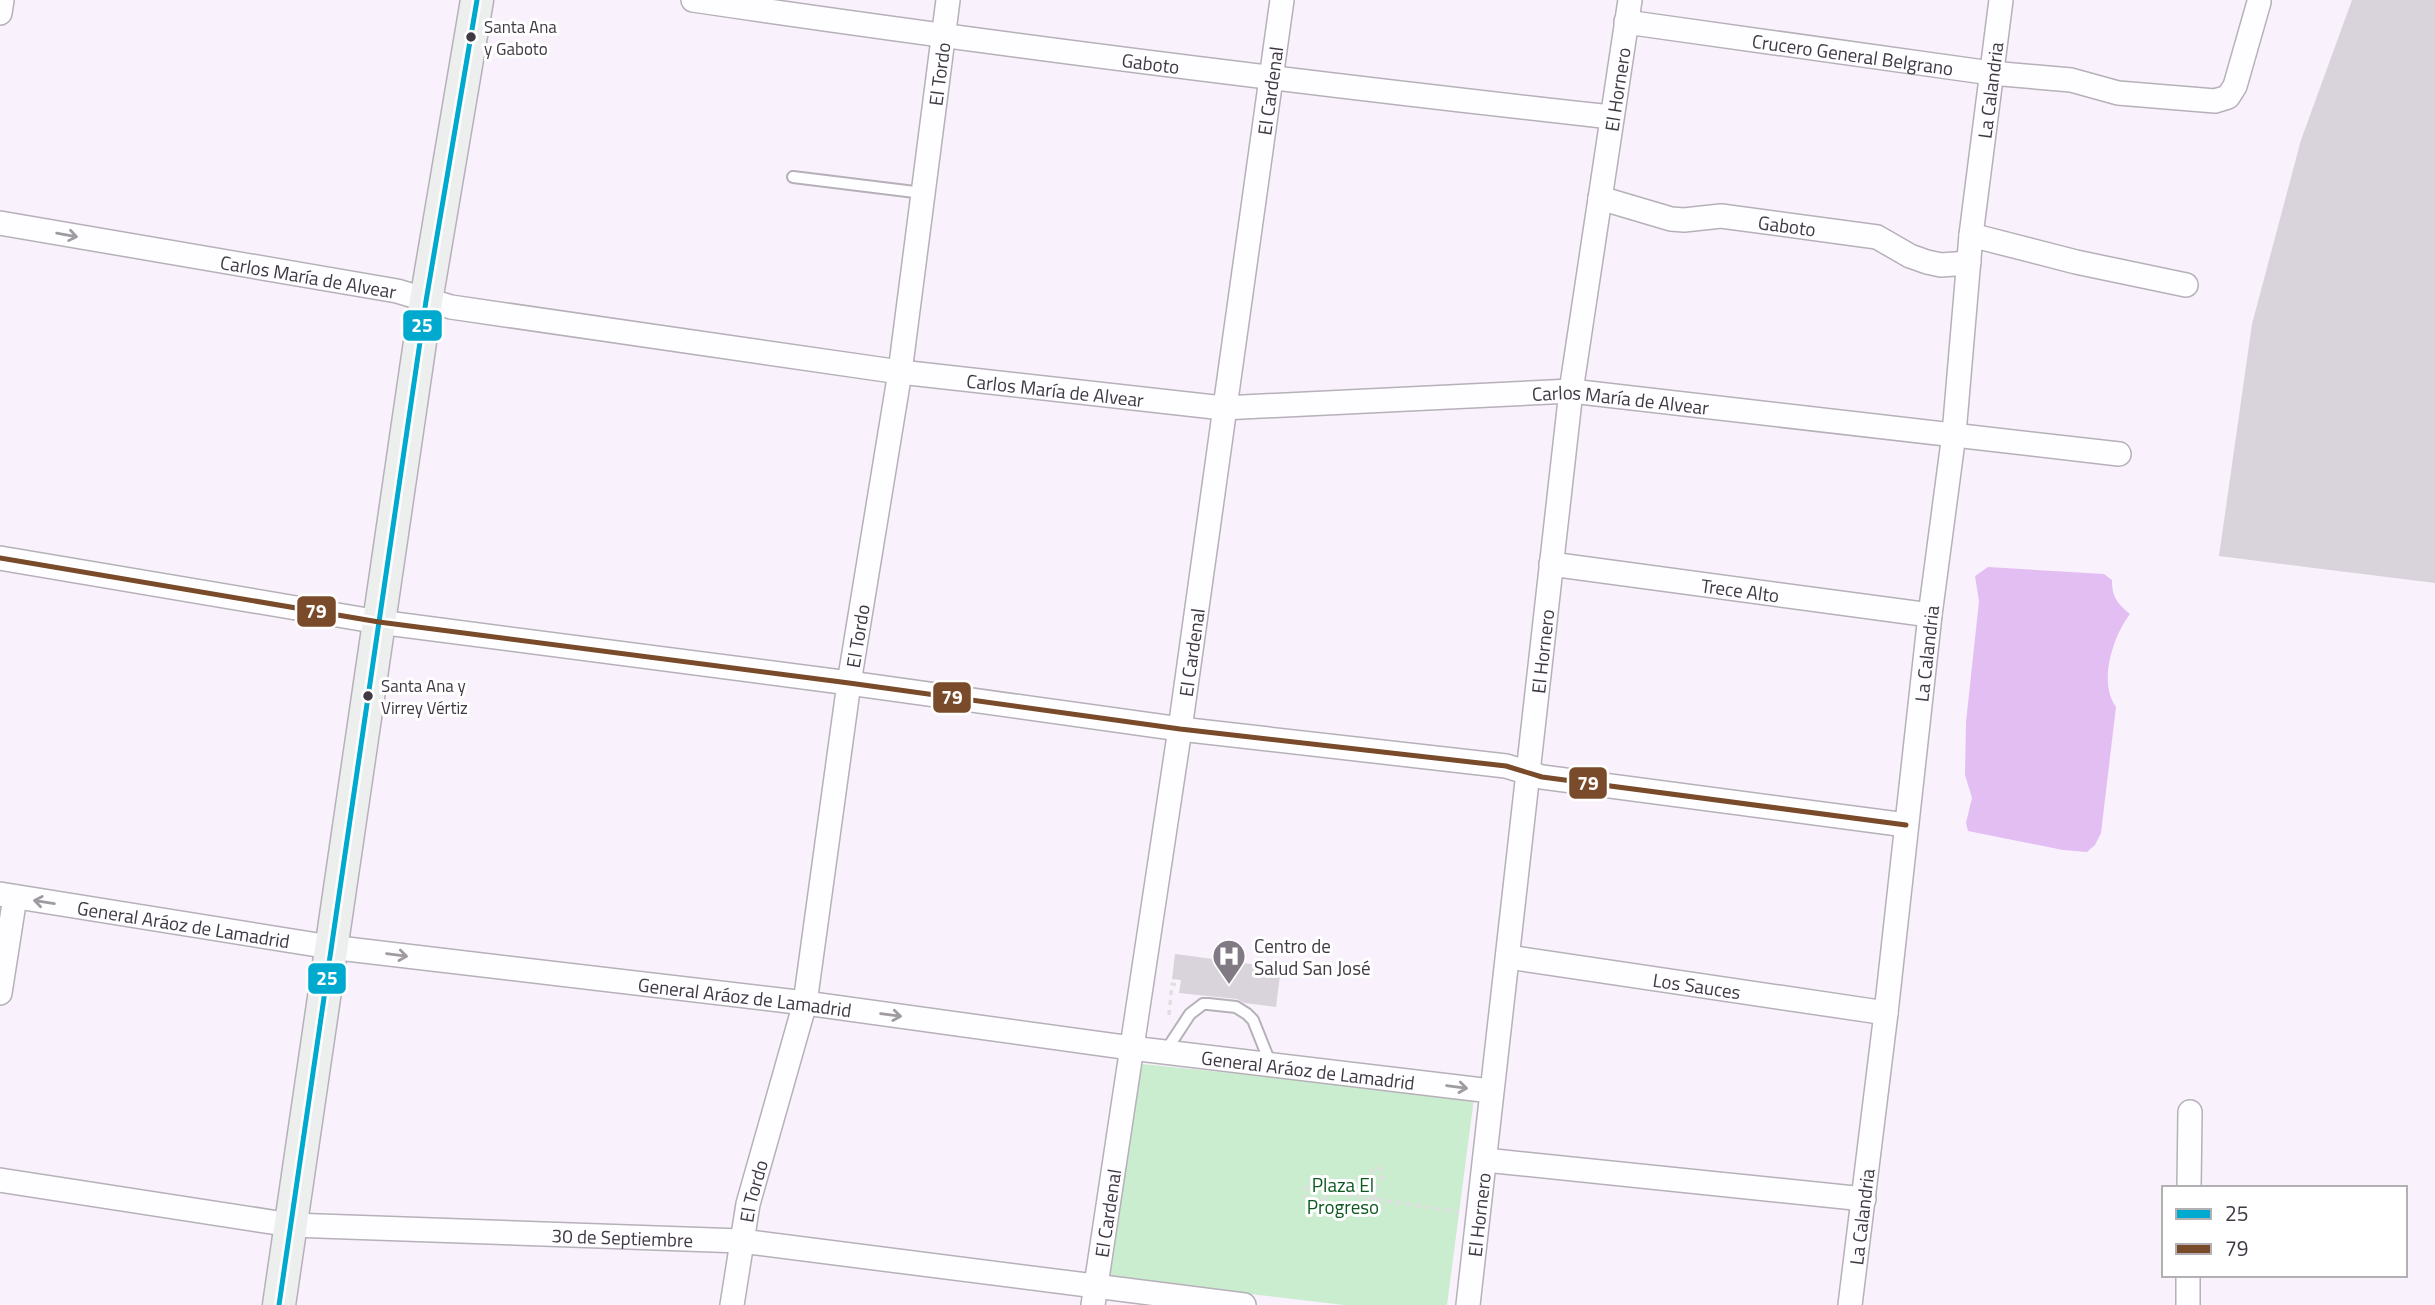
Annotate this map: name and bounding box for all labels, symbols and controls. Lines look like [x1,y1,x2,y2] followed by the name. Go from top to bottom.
[484,14,557,62] place label: Santa Ana y Gaboto
[1750,25,1955,82] street label: Crucero General Belgrano
[464,30,478,44] marker: Santa Ana y Gaboto
[920,40,957,107] street label: El Tordo
[1969,40,2010,140] street label: La Calandria
[1120,45,1181,81] street label: Gaboto
[1249,45,1290,137] street label: El Cardenal
[1596,45,1637,133] street label: El Hornero
[1756,207,1818,243] street label: Gaboto
[55,229,78,242] one-way arrow
[218,247,399,305] street label: Carlos María de Alvear
[402,309,443,342] line badge: 25
[411,310,433,339] text: 25
[965,365,1146,414] street label: Carlos María de Alvear
[1531,376,1711,421] street label: Carlos María de Alvear
[1699,570,1781,609] street label: Trece Alto
[296,595,337,628] line badge: 79
[305,596,327,625] text: 79
[837,602,876,670] street label: El Tordo
[1906,603,1946,703] street label: La Calandria
[1170,606,1211,698] street label: El Cardenal
[1523,607,1561,695] street label: El Hornero
[381,673,468,721] place label: Santa Ana y Virrey Vértiz
[932,681,972,714] line badge: 79
[941,682,963,711] text: 79
[361,689,375,703] marker: Santa Ana y Virrey Vértiz
[1568,766,1608,800] line badge: 79
[1577,768,1599,797] text: 79
[75,892,292,955] street label: General Aráoz de Lamadrid
[33,895,56,908] one-way arrow
[1254,931,1371,982] place label: Centro de Salud San José
[1210,937,1248,986] hospital icon: Centro de Salud San José
[386,948,408,961] one-way arrow
[307,962,347,995] line badge: 25
[316,963,338,992] text: 25
[1651,964,1743,1006] street label: Los Sauces
[636,969,853,1024] street label: General Aráoz de Lamadrid
[879,1009,902,1022] one-way arrow
[1200,1042,1417,1096] street label: General Aráoz de Lamadrid
[1445,1080,1467,1093] one-way arrow
[731,1156,774,1224] street label: El Tordo
[1841,1166,1881,1267] street label: La Calandria
[1086,1167,1128,1259] street label: El Cardenal
[1307,1170,1379,1221] park label: Plaza El Progreso
[1459,1171,1497,1258] street label: El Hornero
[2162,1186,2407,1277] legend
[2225,1197,2249,1229] text: 25
[551,1220,694,1254] street label: 30 de Septiembre
[2225,1232,2249,1264] text: 79

